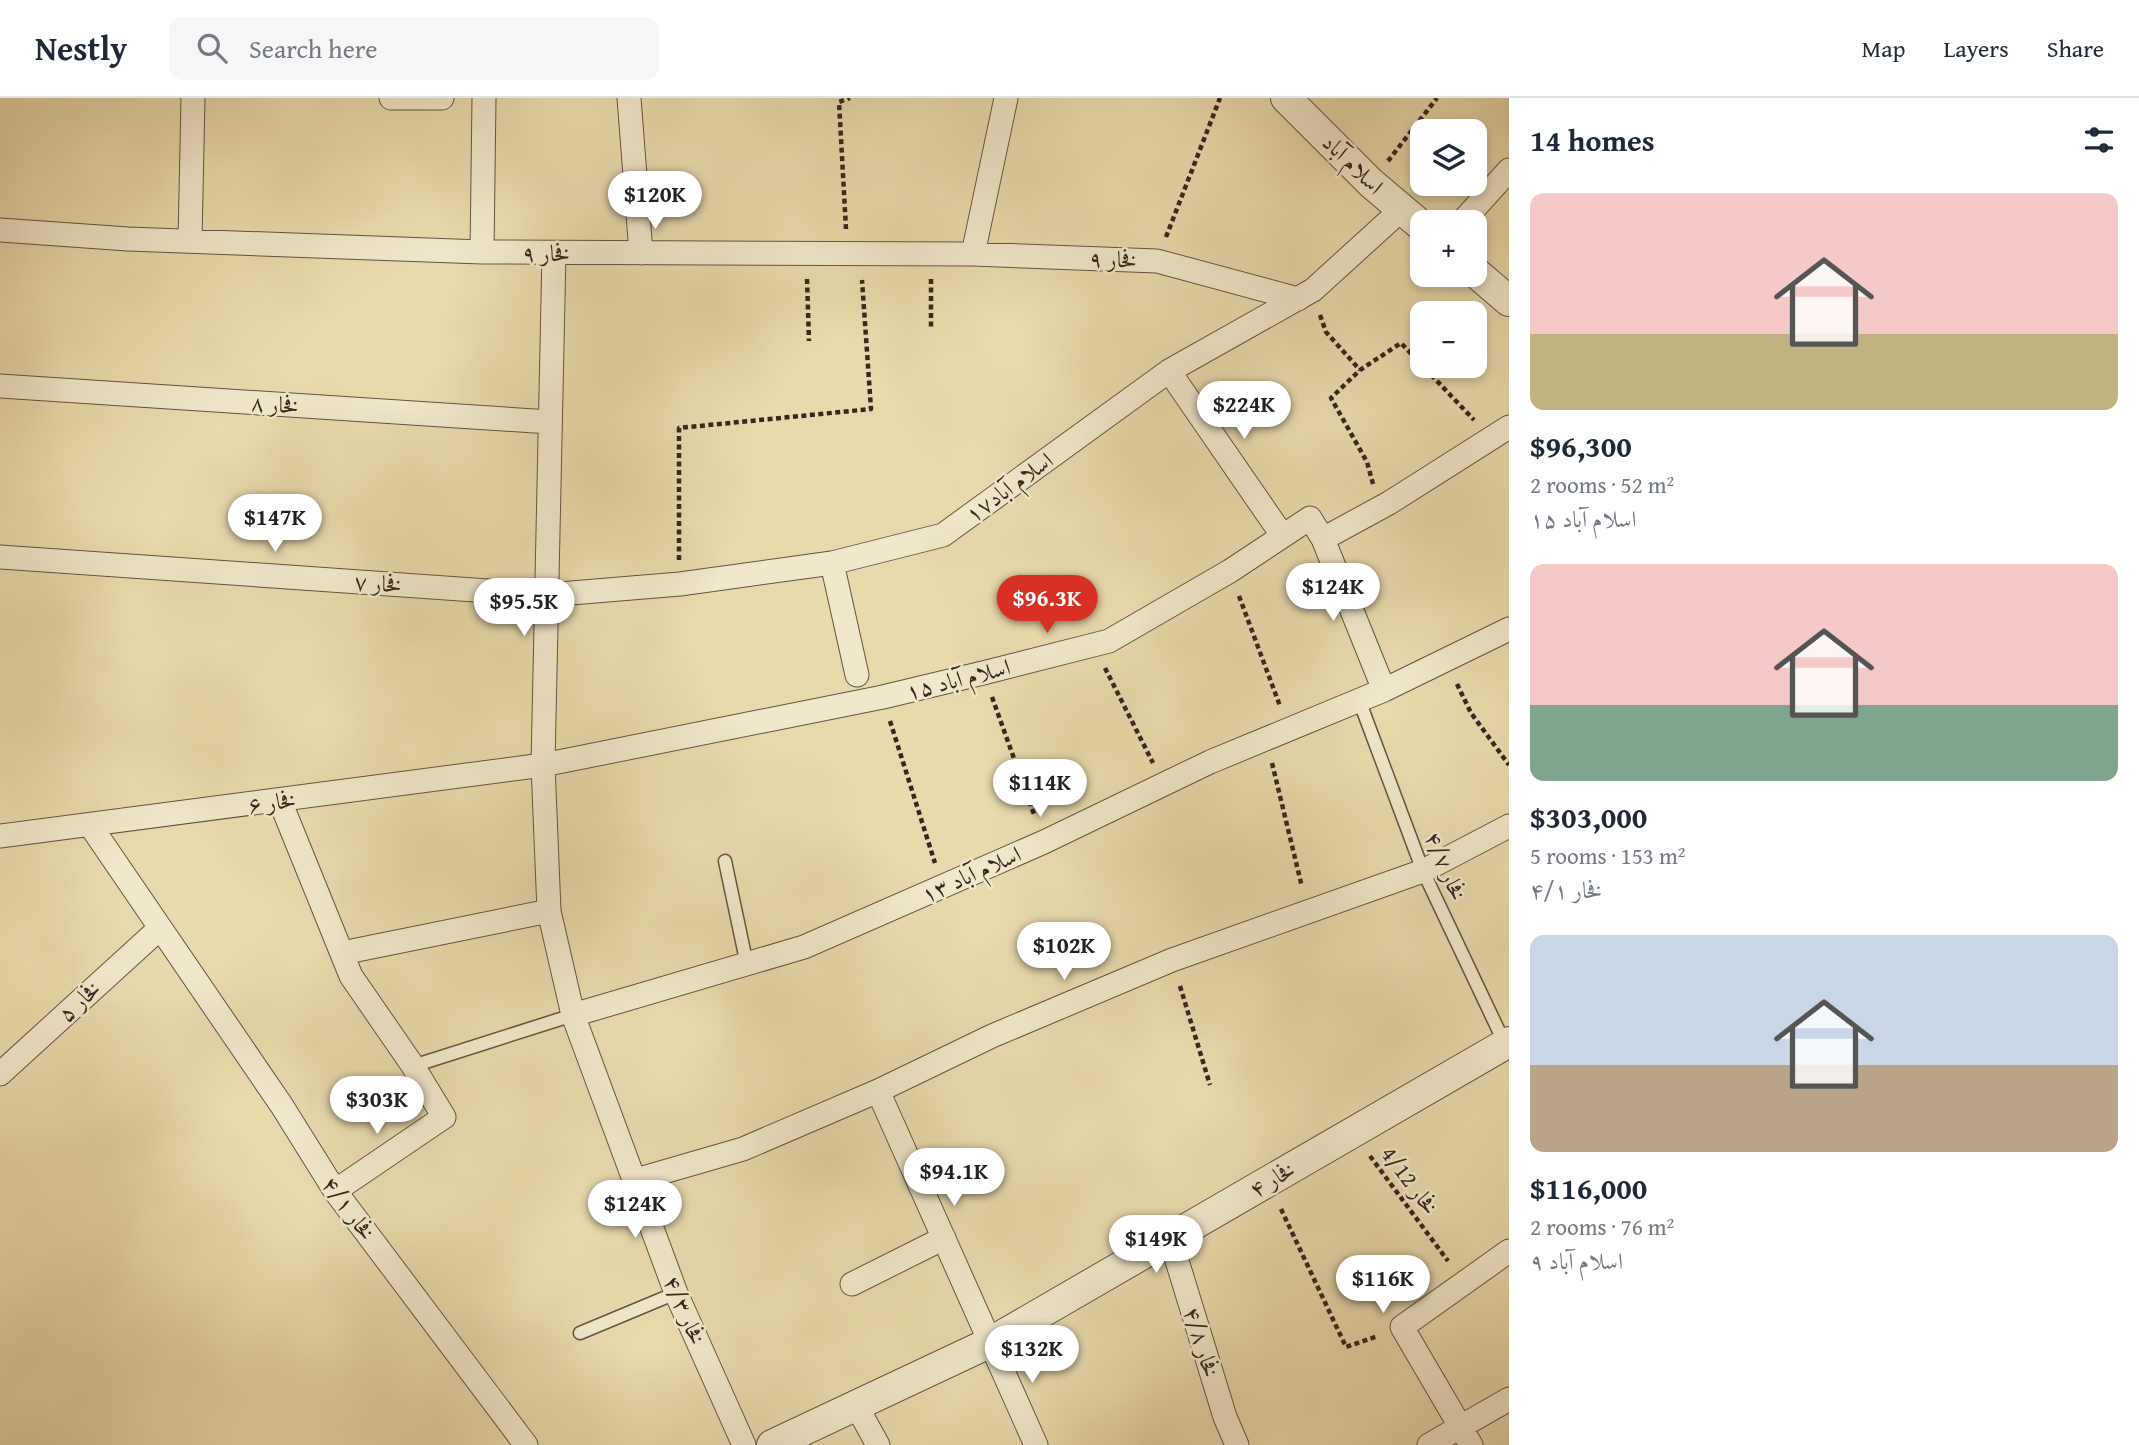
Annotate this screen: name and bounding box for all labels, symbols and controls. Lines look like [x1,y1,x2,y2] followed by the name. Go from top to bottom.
[169,17,659,80] search box
[35,24,127,72] text: Nestly
[193,29,231,67] icon: search
[249,29,377,68] text: Search here
[1862,31,1905,66] text: Map
[1943,31,2009,66] text: Layers
[2047,31,2104,66] text: Share
[1530,118,1655,162] text: 14 homes
[1410,119,1487,378] map controls
[1410,119,1487,196] button: layers
[2080,121,2118,159] icon: filters
[1312,126,1392,204] street label: اسلام آباد
[606,172,704,231] pin: $120K
[624,177,686,210] text: $120K
[1410,210,1487,287] button: +
[522,236,570,269] street label: فخار ۹
[1761,239,1887,365] icon: home
[1088,241,1138,276] street label: فخار ۹
[1410,301,1487,378] button: −
[1195,382,1293,441] pin: $224K
[250,385,300,422] street label: فخار ۸
[1213,387,1275,420] text: $224K
[1530,424,1632,468] text: $96,300
[958,443,1062,533] street label: اسلام آباد۱۷
[1530,468,1674,501] text: 2 rooms · 52 m²
[226,494,324,554] pin: $147K
[244,500,306,533] text: $147K
[1530,502,1636,535] text: اسلام آباد ۱۵
[353,564,403,601] street label: فخار ۷
[1284,564,1382,623] pin: $124K
[1302,569,1364,602] text: $124K
[990,575,1104,635] pin: $96.3K
[467,578,581,638] pin: $95.5K
[1013,581,1081,614] text: $96.3K
[490,584,558,617] text: $95.5K
[1761,610,1887,736] icon: home
[902,650,1014,711] street label: اسلام آباد ۱۵
[991,760,1089,819] pin: $114K
[1009,765,1071,798] text: $114K
[246,782,298,821] street label: فخار ۶
[1530,795,1647,839] text: $303,000
[1417,826,1476,906] street label: فخار ۴/۷
[915,837,1028,914] street label: اسلام آباد ۱۳
[1530,839,1685,872] text: 5 rooms · 153 m²
[1530,873,1602,906] text: فخار ۴/۱
[1015,922,1113,982] pin: $102K
[1033,928,1095,961] text: $102K
[50,972,107,1029] street label: فخار ۵
[1761,981,1887,1107] icon: home
[328,1076,426,1136] pin: $303K
[346,1082,408,1115] text: $303K
[1374,1138,1447,1221] street label: فخار 4/12
[897,1148,1011,1208] pin: $94.1K
[1243,1152,1301,1205] street label: فخار ۴
[920,1154,988,1187] text: $94.1K
[1530,1166,1647,1210] text: $116,000
[315,1169,384,1247] street label: فخار ۴/۱
[586,1180,684,1240] pin: $124K
[604,1186,666,1219] text: $124K
[1530,1210,1674,1243] text: 2 rooms · 76 m²
[1107,1216,1205,1275] pin: $149K
[1125,1221,1187,1254] text: $149K
[1530,1244,1623,1277] text: اسلام آباد ۹
[1334,1256,1432,1315] pin: $116K
[1352,1261,1414,1294] text: $116K
[656,1270,715,1350] street label: فخار ۴/۳
[1176,1302,1229,1381] street label: فخار ۴/۸
[983,1326,1081,1385] pin: $132K
[1001,1331,1063,1364] text: $132K

